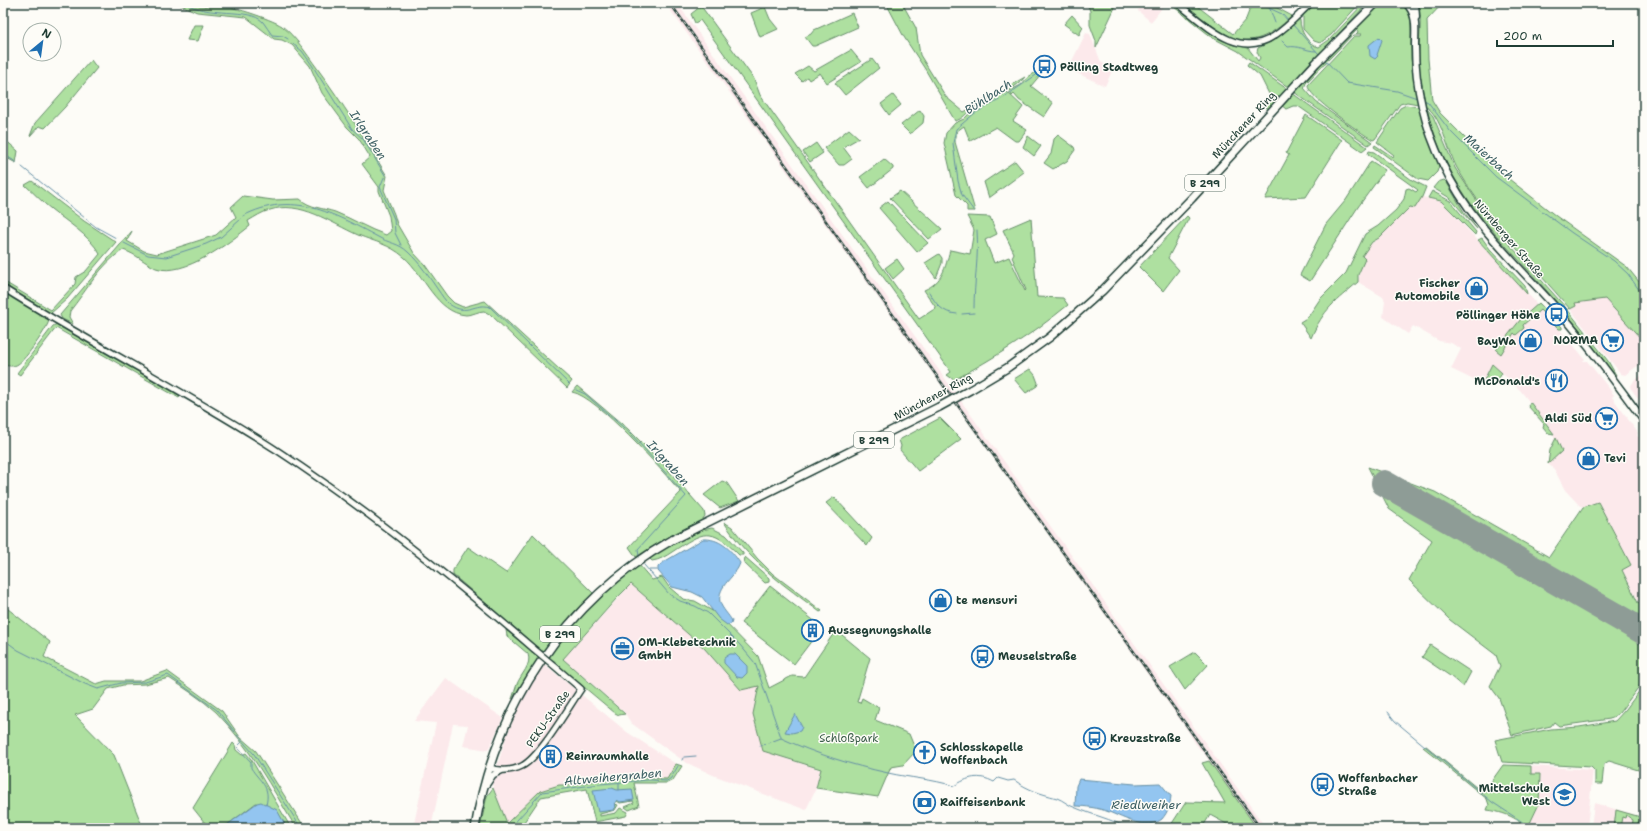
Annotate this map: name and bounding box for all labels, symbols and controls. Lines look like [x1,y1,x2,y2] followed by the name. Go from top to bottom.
[22,22,62,62] north arrow
[1497,22,1613,48] scale bar
[39,25,54,43] text: N
[1503,28,1542,44] text: 200 m
[1031,54,1057,80] bus stop icon: Pölling Stadtweg
[1060,60,1158,75] place label: Pölling Stadtweg
[961,76,1015,118] water label: Bühlbach
[1209,88,1279,162] street label: Münchener Ring
[345,106,390,163] water label: Irlgraben
[1461,130,1517,184] water label: Maierbach
[1185,175,1225,191] road number: B 299
[1470,196,1548,282] street label: Nürnberger Straße
[1395,276,1460,304] place label: Fischer Automobile
[1463,276,1489,302] shop icon: Fischer Automobile
[1543,302,1569,328] bus stop icon: Pöllinger Höhe
[1456,308,1540,323] place label: Pöllinger Höhe
[1600,327,1626,353] supermarket icon: NORMA
[1518,328,1544,354] shop icon: BayWa
[1553,333,1599,348] place label: NORMA
[1477,334,1516,349] place label: BayWa
[1543,368,1569,394] restaurant icon: McDonald's
[891,370,975,424] street label: Münchener Ring
[1474,374,1540,389] place label: McDonald's
[1594,405,1620,431] supermarket icon: Aldi Süd
[1545,411,1592,426] place label: Aldi Süd
[854,432,894,448] road number: B 299
[643,436,693,489] water label: Irlgraben
[1575,445,1601,471] shop icon: Tevi
[1604,451,1626,466] place label: Tevi
[928,587,954,613] shop icon: te mensuri
[956,593,1017,608] place label: te mensuri
[800,617,826,643] building icon: Aussegnungshalle
[828,623,932,638] place label: Aussegnungshalle
[540,626,580,642] road number: B 299
[610,635,636,661] office icon: OM-Klebetechnik GmbH
[638,635,736,663] place label: OM-Klebetechnik GmbH
[970,643,996,669] bus stop icon: Meuselstraße
[998,649,1077,664] place label: Meuselstraße
[523,687,573,751] street label: PEKU-Straße
[1082,725,1108,751] bus stop icon: Kreuzstraße
[819,731,879,746] park label: Schloßpark
[1110,731,1181,746] place label: Kreuzstraße
[912,740,938,766] church icon: Schlosskapelle Woffenbach
[940,740,1024,768] place label: Schlosskapelle Woffenbach
[537,743,563,769] building icon: Reinraumhalle
[566,749,650,764] place label: Reinraumhalle
[563,765,663,789] water label: Altweihergraben
[1310,771,1336,797] bus stop icon: Woffenbacher Straße
[1338,771,1418,799] place label: Woffenbacher Straße
[1479,781,1551,809] place label: Mittelschule West
[1552,781,1578,807] school or university icon: Mittelschule West
[911,789,937,815] bank icon: Raiffeisenbank
[940,795,1026,810] place label: Raiffeisenbank
[1111,797,1181,813] water label: Riedlweiher

